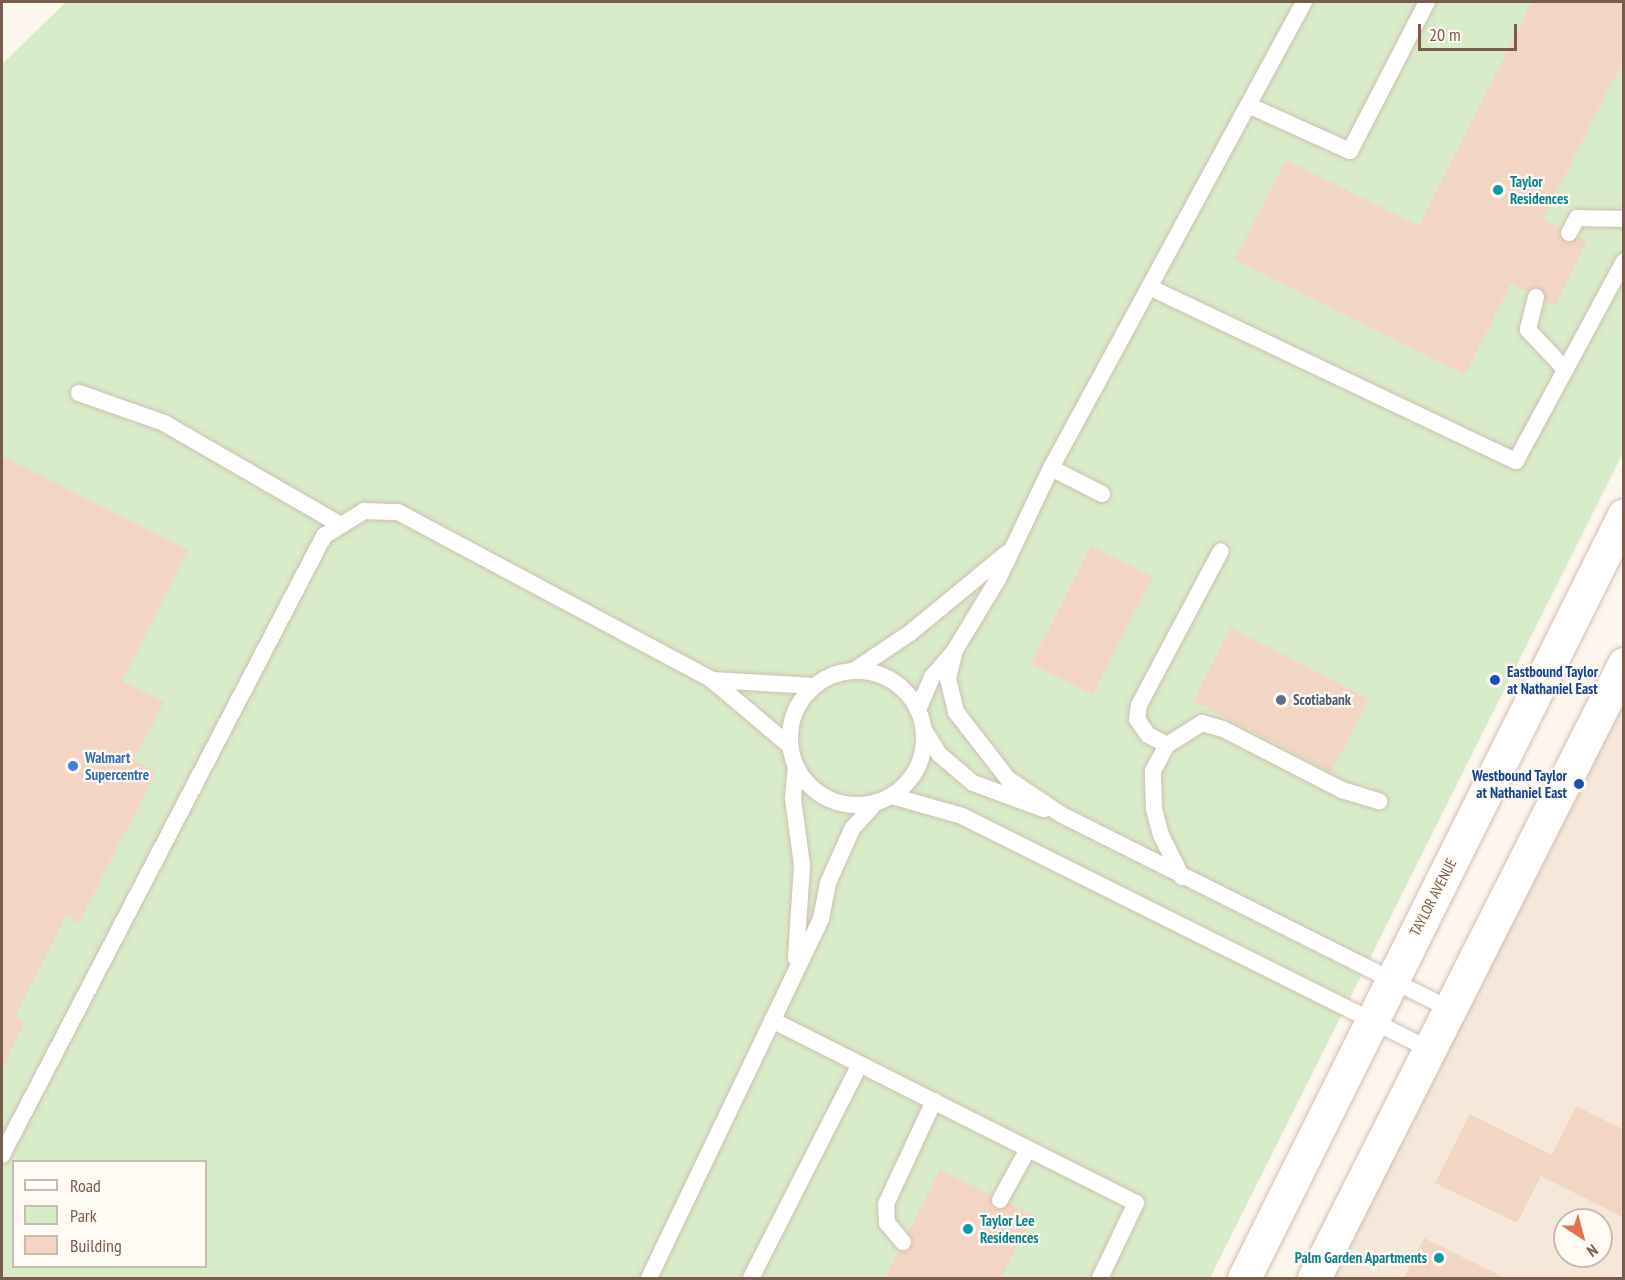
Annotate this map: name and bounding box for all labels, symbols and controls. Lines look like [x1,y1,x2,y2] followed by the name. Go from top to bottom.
[1421,12,1520,50] scale bar
[1429,23,1461,46] text: 20 m
[1510,172,1569,207] place label: Taylor Residences
[1491,183,1505,197] marker: Taylor Residences
[1507,662,1598,697] place label: Eastbound Taylor at Nathaniel East
[1488,673,1502,687] marker: Eastbound Taylor at Nathaniel East
[1293,691,1351,709] place label: Scotiabank
[1274,693,1288,707] marker: Scotiabank
[85,748,149,783] place label: Walmart Supercentre
[66,759,80,773] marker: Walmart Supercentre
[1472,766,1567,801] place label: Westbound Taylor at Nathaniel East
[1572,777,1586,791] marker: Westbound Taylor at Nathaniel East
[1406,855,1460,939] street label: TAYLOR AVENUE
[12,1160,207,1268] legend
[70,1174,101,1197] text: Road
[70,1204,97,1227] text: Park
[1553,1208,1613,1268] north arrow
[980,1211,1039,1246] place label: Taylor Lee Residences
[961,1222,975,1236] marker: Taylor Lee Residences
[70,1234,122,1257] text: Building
[1583,1240,1602,1262] text: N
[1294,1249,1427,1267] place label: Palm Garden Apartments
[1432,1251,1446,1265] marker: Palm Garden Apartments

